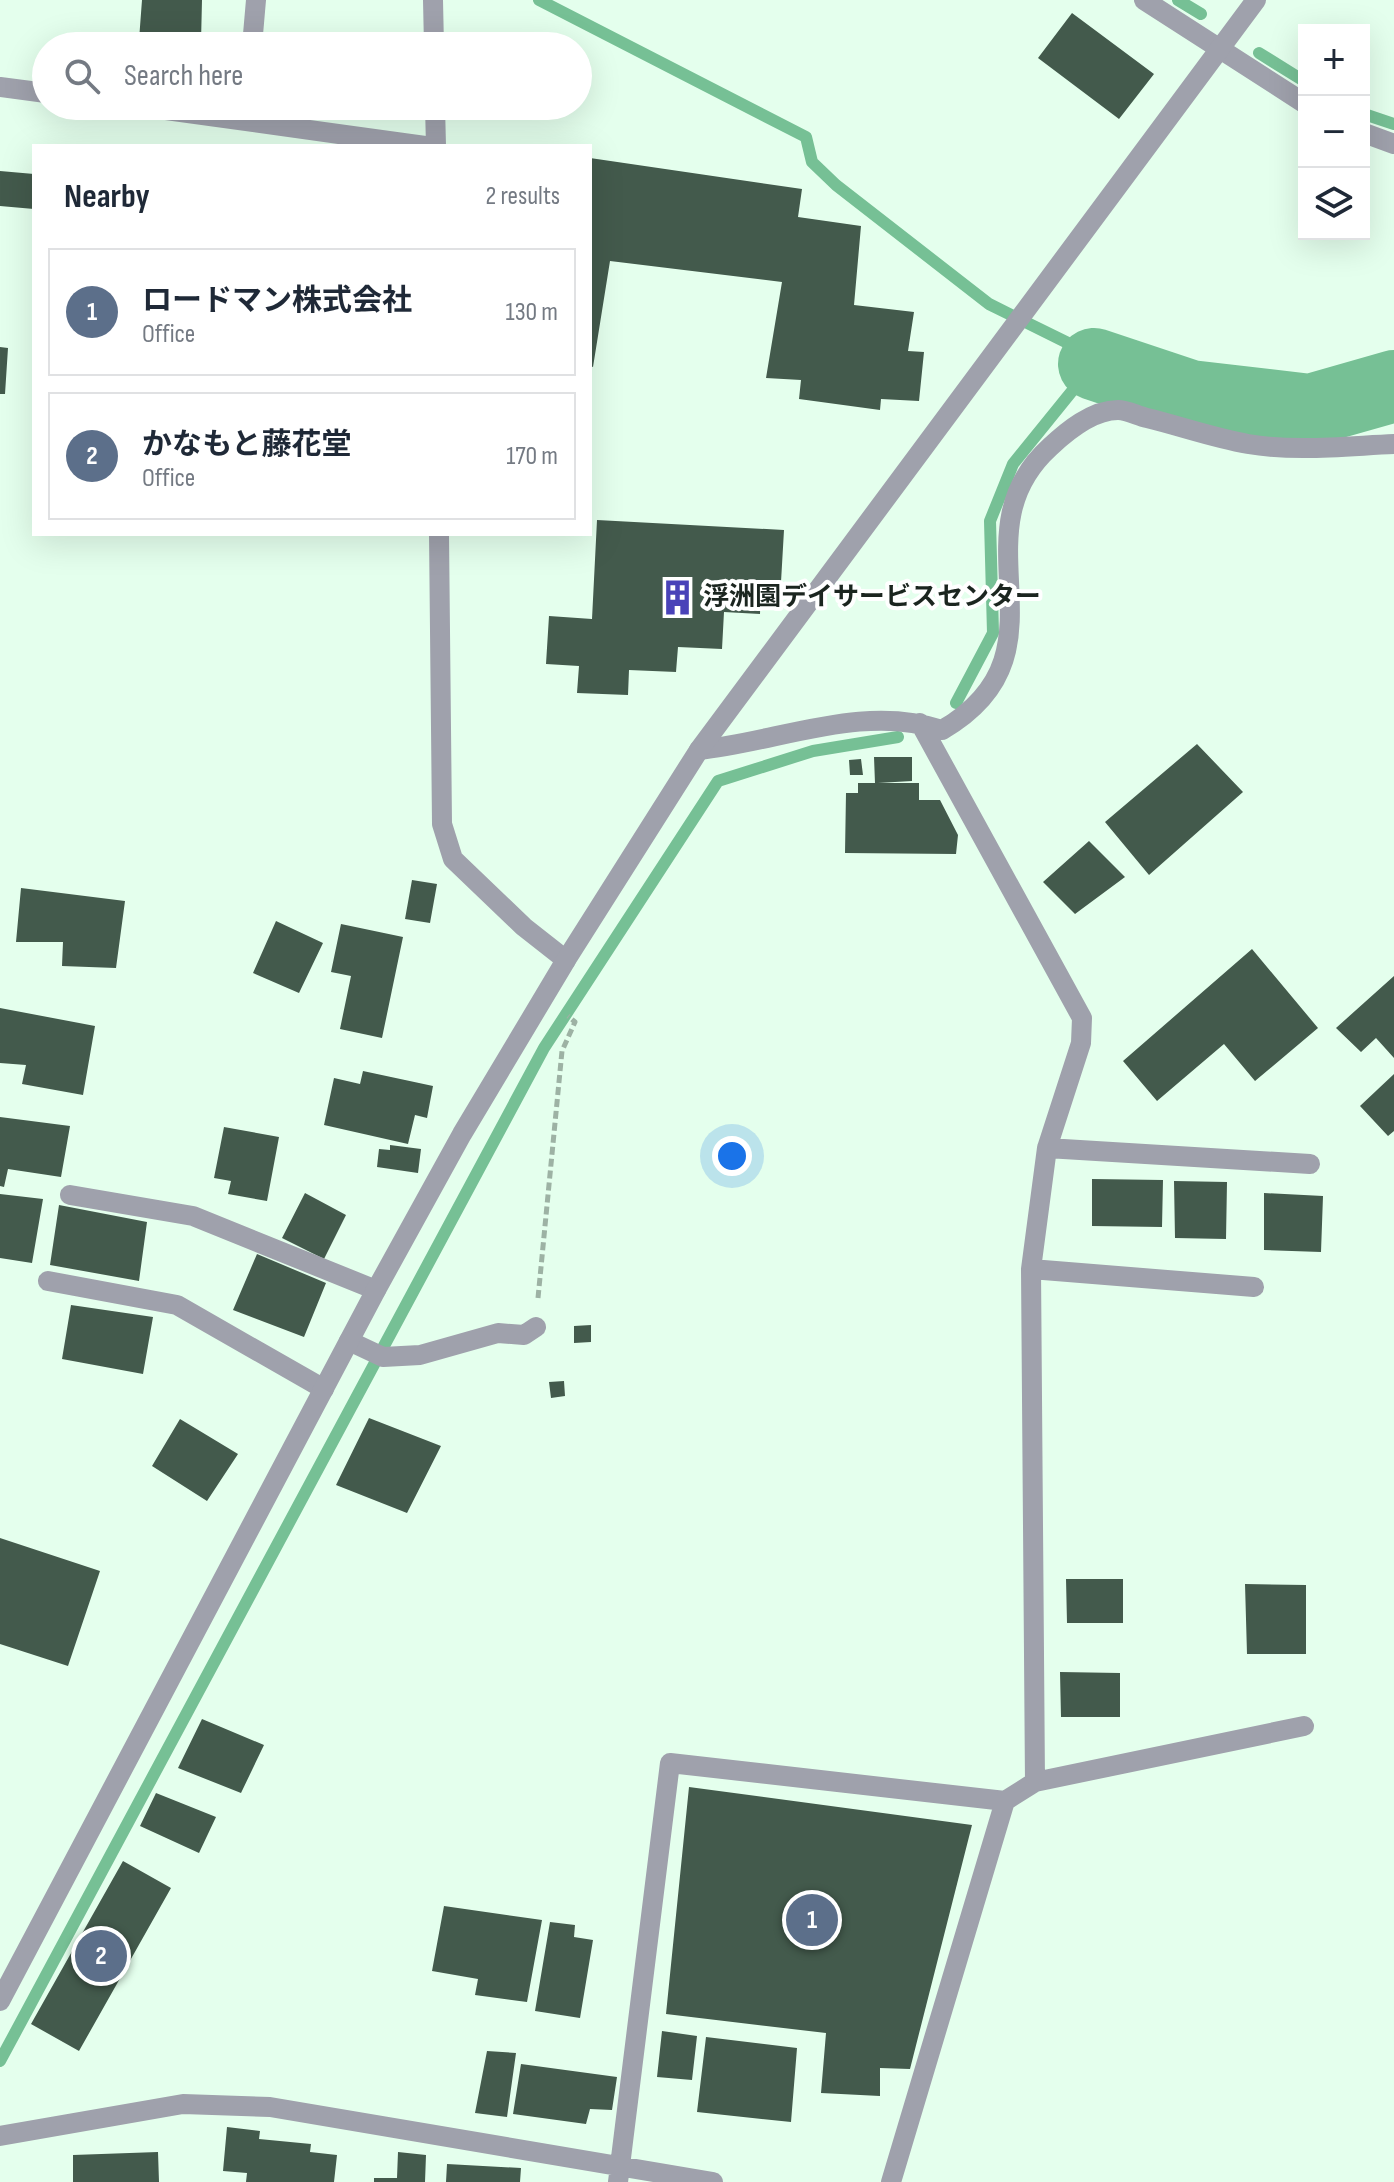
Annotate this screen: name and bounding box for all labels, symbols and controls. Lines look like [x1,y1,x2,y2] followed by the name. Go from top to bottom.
[1298,24,1370,240] map controls
[1298,24,1370,96] button: +
[32,32,592,120] search box
[60,54,104,98] icon: search
[124,58,243,94] text: Search here
[1298,96,1370,168] button: −
[1298,168,1370,240] button: layers
[64,176,150,217] text: Nearby
[486,181,560,212] text: 2 results
[142,283,412,319] text: ロードマン株式会社
[87,297,97,328] text: 1
[506,297,558,328] text: 130 m
[142,319,195,350] text: Office
[142,427,351,463] text: かなもと藤花堂
[86,441,98,472] text: 2
[506,441,558,472] text: 170 m
[142,463,195,494] text: Office
[658,578,696,616] building icon: 浮洲園デイサービスセンター
[703,582,1041,613] place label: 浮洲園デイサービスセンター
[712,1136,752,1176] your location
[786,1890,838,1950] pin: 1
[75,1926,127,1986] pin: 2

